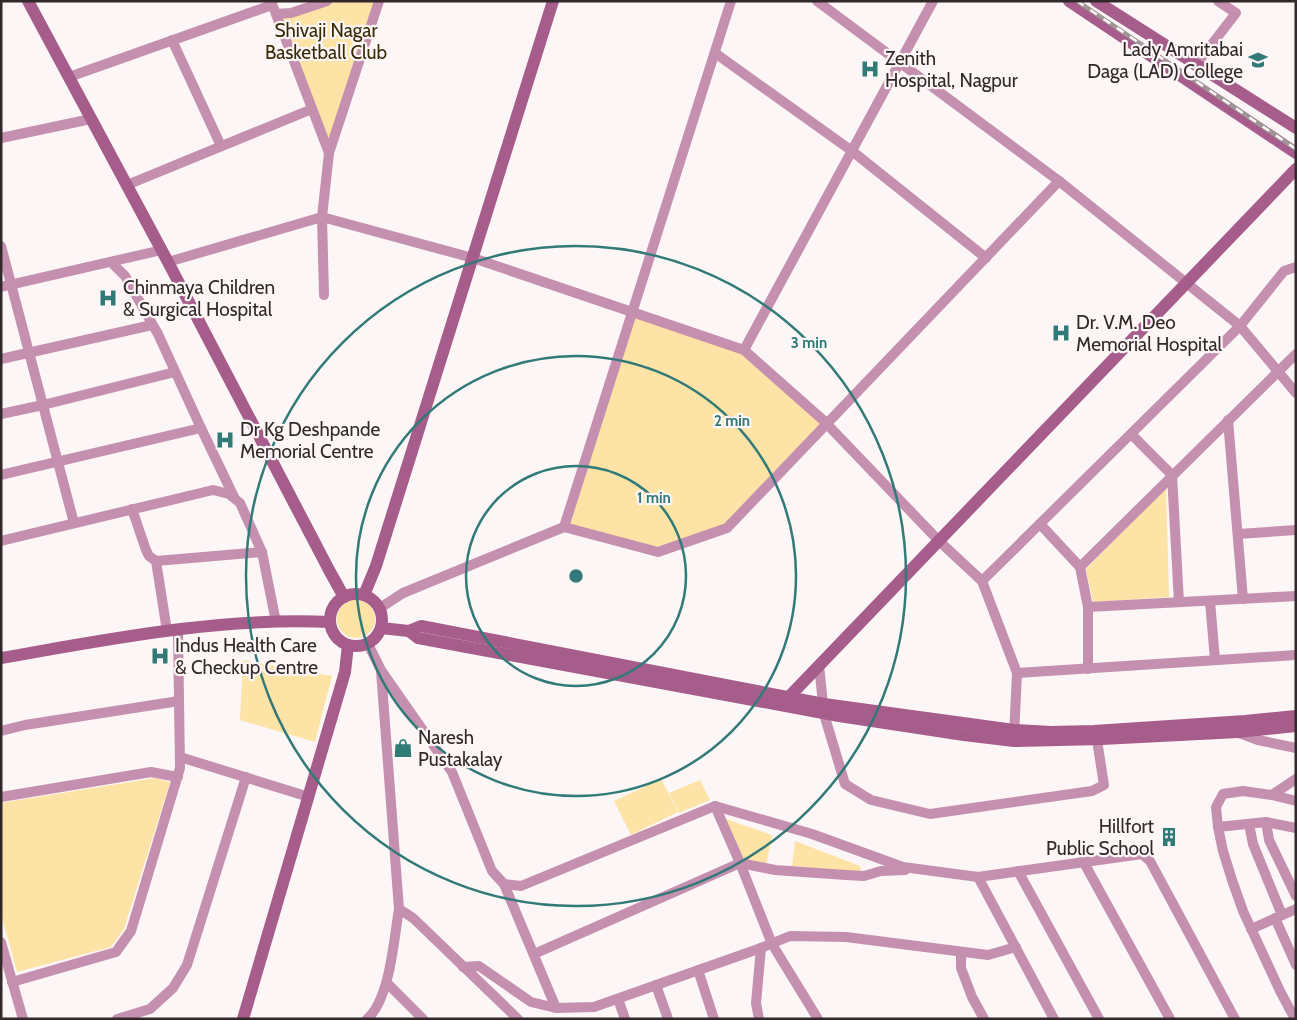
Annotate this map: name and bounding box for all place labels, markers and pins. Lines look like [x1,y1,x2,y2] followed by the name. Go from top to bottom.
[1087,38,1243,83] place label: Lady Amritabai Daga (LAD) College
[885,47,1018,92] place label: Zenith Hospital, Nagpur
[1247,49,1269,71] school or university icon: Lady Amritabai Daga (LAD) College
[859,58,881,80] hospital icon: Zenith Hospital, Nagpur
[123,276,275,321] place label: Chinmaya Children & Surgical Hospital
[97,287,119,309] hospital icon: Chinmaya Children & Surgical Hospital
[1076,311,1223,356] place label: Dr. V.M. Deo Memorial Hospital
[1050,322,1072,344] hospital icon: Dr. V.M. Deo Memorial Hospital
[240,418,381,463] place label: Dr Kg Deshpande Memorial Centre
[214,429,236,451] hospital icon: Dr Kg Deshpande Memorial Centre
[567,567,585,585] centre of rings
[175,634,318,679] place label: Indus Health Care & Checkup Centre
[149,645,171,667] hospital icon: Indus Health Care & Checkup Centre
[418,726,503,771] place label: Naresh Pustakalay
[392,737,414,759] shop icon: Naresh Pustakalay
[1046,815,1155,860] place label: Hillfort Public School
[1158,826,1180,848] building icon: Hillfort Public School

